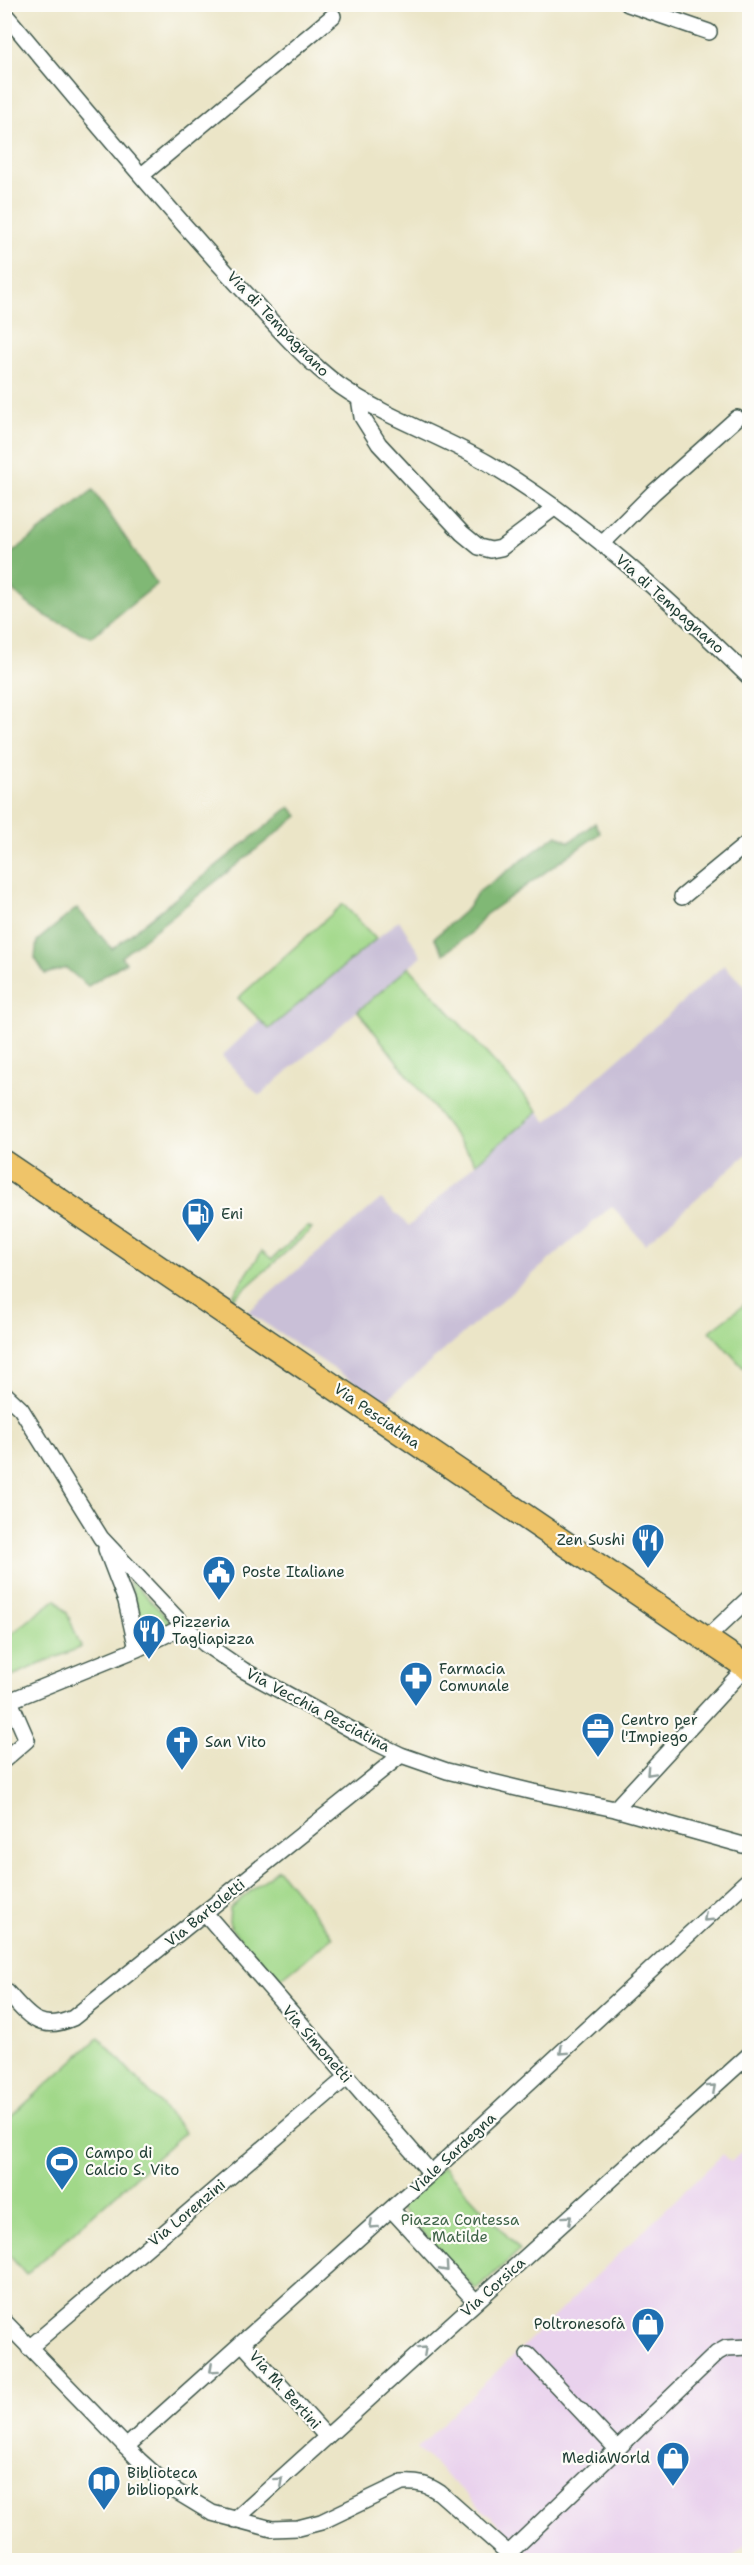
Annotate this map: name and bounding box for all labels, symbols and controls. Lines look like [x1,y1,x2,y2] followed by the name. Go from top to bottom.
[222,267,334,381] street label: Via di Tempagnano
[611,550,729,658] street label: Via di Tempagnano
[180,1196,216,1243] fuel station icon: Eni
[221,1204,243,1224] place label: Eni
[330,1379,425,1454] street label: Via Pesciatina
[630,1522,666,1569] restaurant icon: Zen Sushi
[557,1530,625,1550] place label: Zen Sushi
[201,1554,237,1601] public building icon: Poste Italiane
[242,1562,345,1582] place label: Poste Italiane
[172,1612,255,1649] place label: Pizzeria Tagliapizza
[131,1613,167,1660] restaurant icon: Pizzeria Tagliapizza
[439,1659,510,1696] place label: Farmacia Comunale
[398,1660,434,1707] pharmacy icon: Farmacia Comunale
[242,1663,394,1757] street label: Via Vecchia Pesciatina
[621,1710,698,1747] place label: Centro per l'Impiego
[580,1711,616,1758] office icon: Centro per l'Impiego
[164,1724,200,1771] church icon: San Vito
[205,1732,266,1752] place label: San Vito
[646,1765,657,1776] one-way arrow
[161,1875,249,1951] street label: Via Bartoletti
[703,1911,713,1922] one-way arrow
[278,2001,356,2087] street label: Via Simonetti
[560,2043,571,2054] one-way arrow
[705,2084,716,2095] one-way arrow
[406,2108,501,2198] street label: Viale Sardegna
[85,2143,179,2180] place label: Campo di Calcio S. Vito
[44,2144,80,2191] sports icon: Campo di Calcio S. Vito
[144,2175,230,2251] street label: Via Lorenzini
[401,2210,520,2247] park label: Piazza Contessa Matilde
[561,2215,572,2226] one-way arrow
[370,2218,380,2229] one-way arrow
[456,2252,530,2321] street label: Via Corsica
[438,2261,449,2271] one-way arrow
[630,2306,666,2353] shop icon: Poltronesofà
[534,2314,626,2334] place label: Poltronesofà
[417,2346,427,2357] one-way arrow
[244,2347,326,2433] street label: Via M. Bertini
[209,2362,219,2373] one-way arrow
[655,2440,691,2487] shop icon: MediaWorld
[562,2448,650,2468] place label: MediaWorld
[127,2463,199,2500] place label: Biblioteca bibliopark
[86,2464,122,2511] library icon: Biblioteca bibliopark
[272,2477,283,2488] one-way arrow

